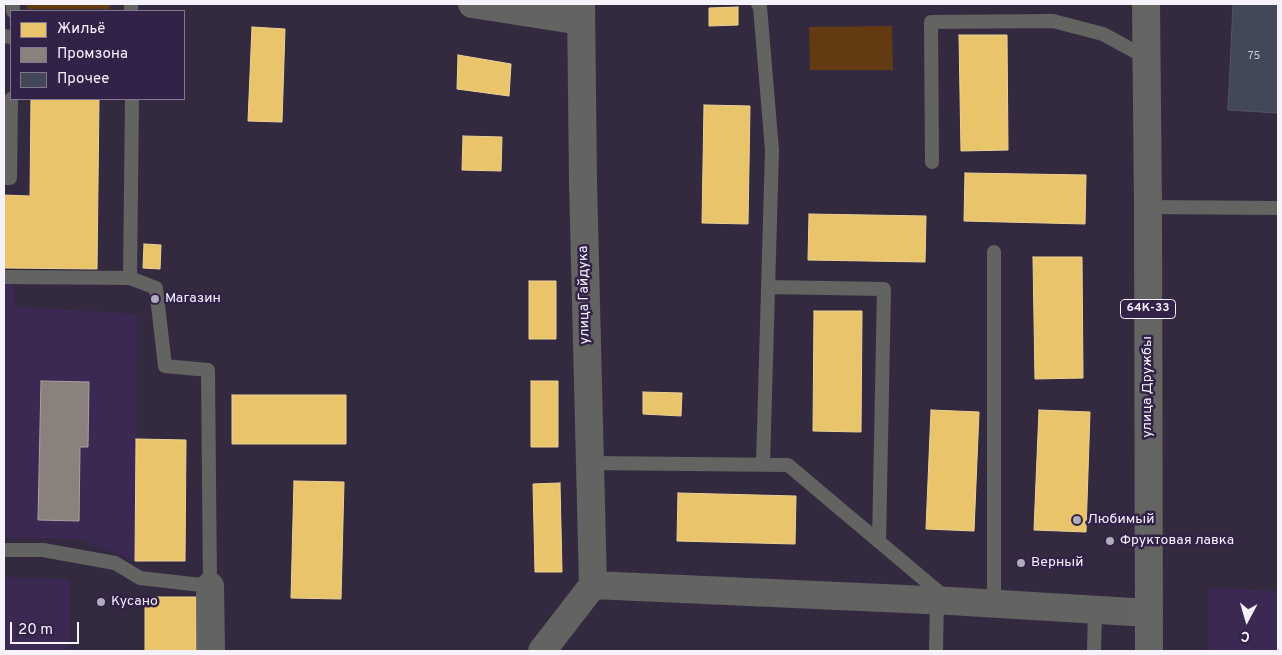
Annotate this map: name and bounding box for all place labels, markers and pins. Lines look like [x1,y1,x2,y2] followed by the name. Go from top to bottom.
[165,291,221,307] place label: Магазин
[149,293,161,305] marker: Магазин
[1087,512,1155,528] place label: Любимый
[1071,514,1083,526] marker: Любимый
[1120,533,1234,549] place label: Фруктовая лавка
[1104,535,1116,547] marker: Фруктовая лавка
[1031,555,1083,571] place label: Верный
[1015,557,1027,569] marker: Верный
[111,594,158,610] place label: Кусано
[95,596,107,608] marker: Кусано

